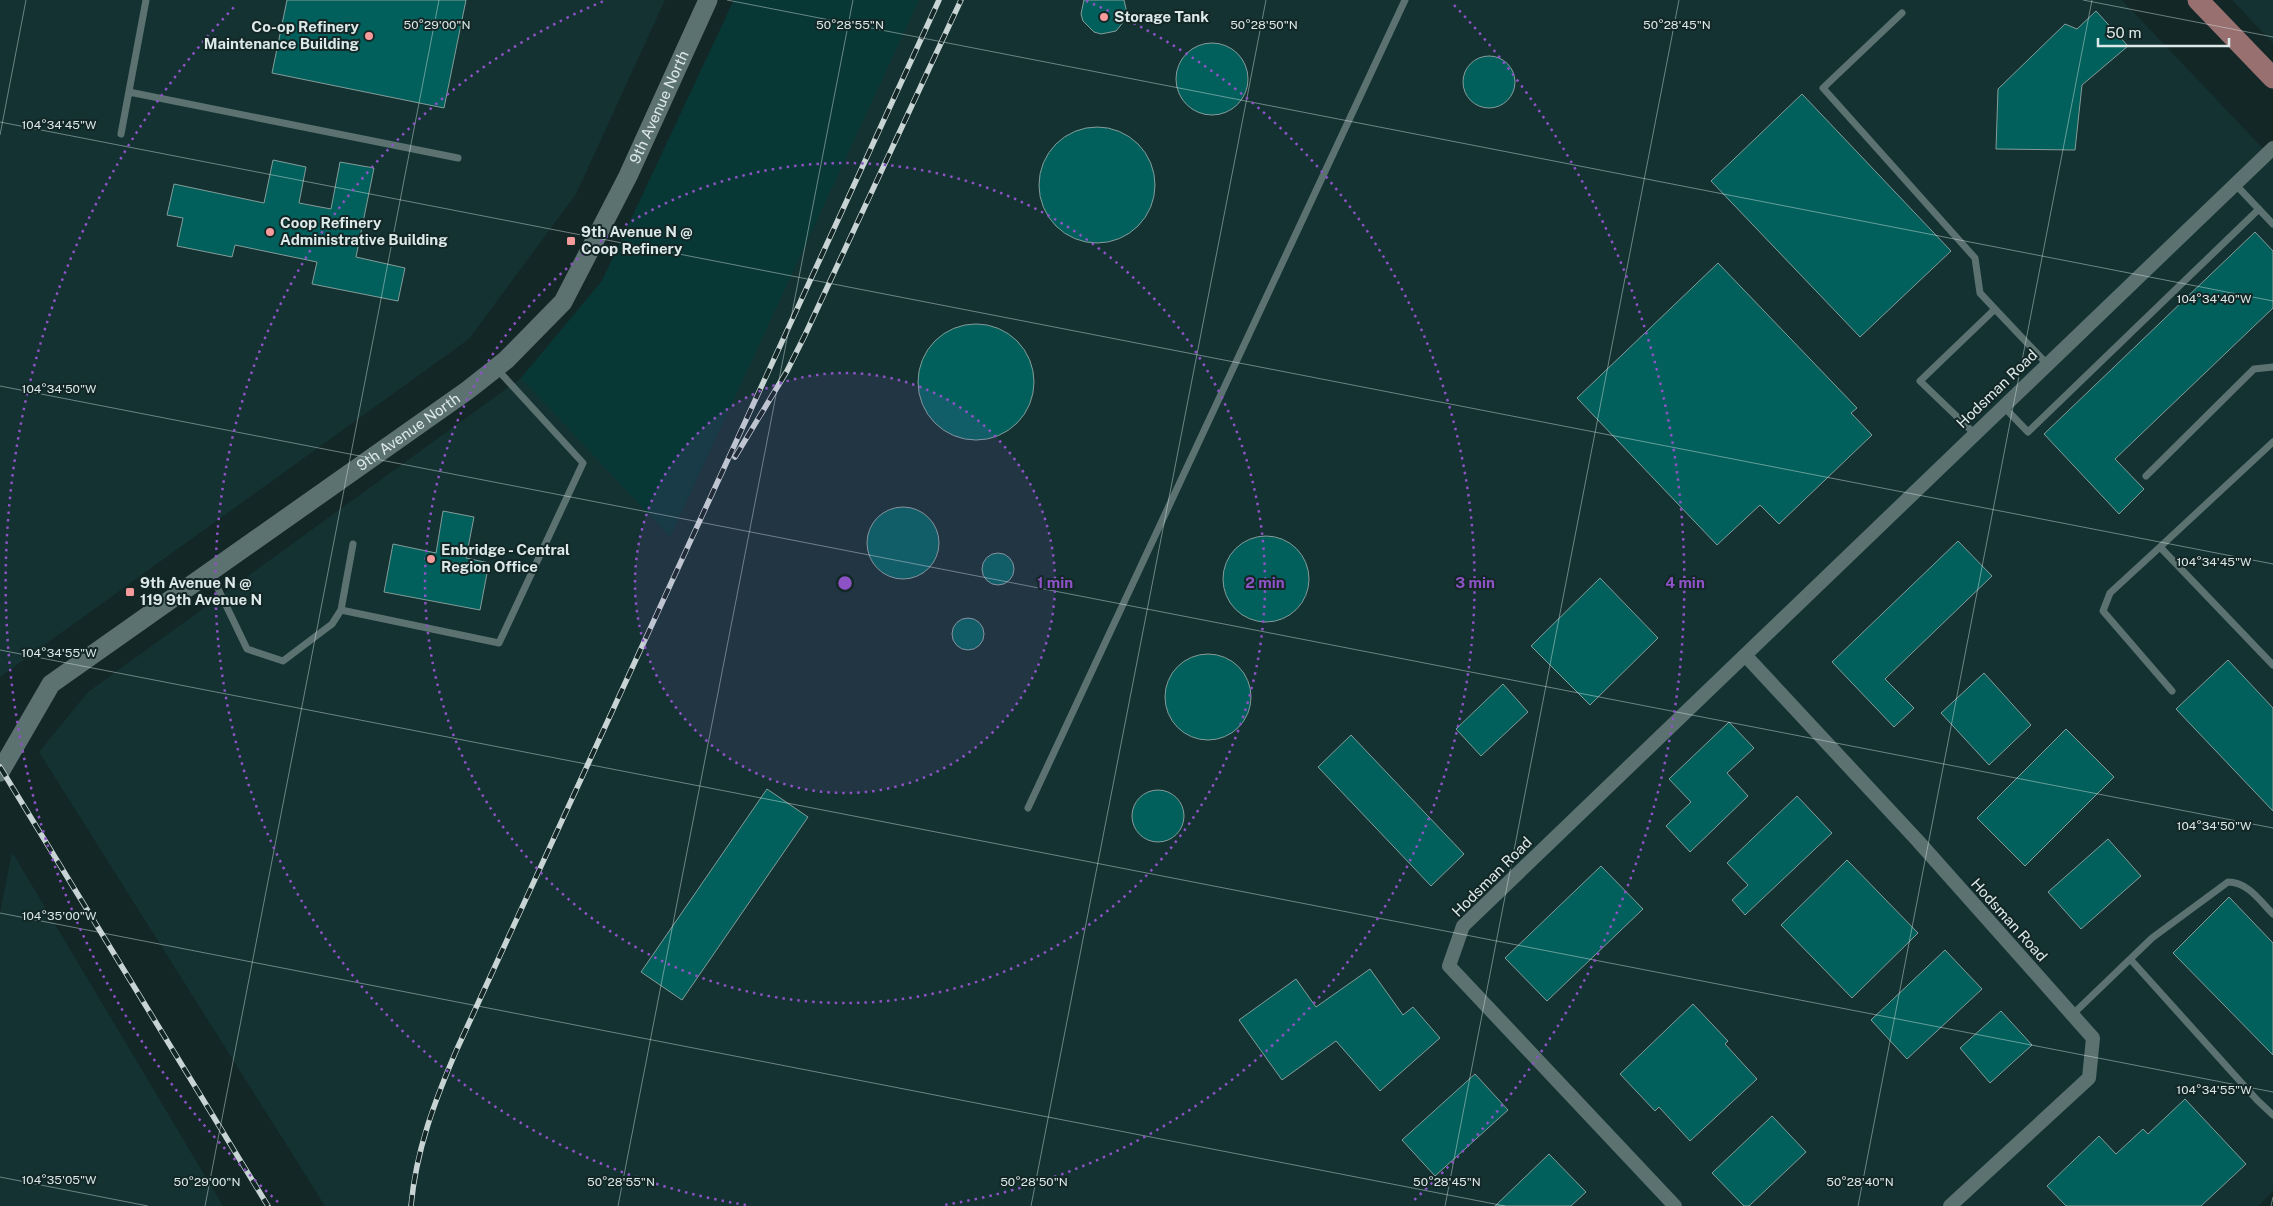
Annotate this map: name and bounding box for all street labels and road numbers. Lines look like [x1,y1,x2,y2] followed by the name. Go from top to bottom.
[626,48,692,166] street label: 9th Avenue North
[1953,346,2040,431] street label: Hodsman Road
[353,389,463,474] street label: 9th Avenue North
[1448,833,1535,920] street label: Hodsman Road
[1968,875,2051,965] street label: Hodsman Road

